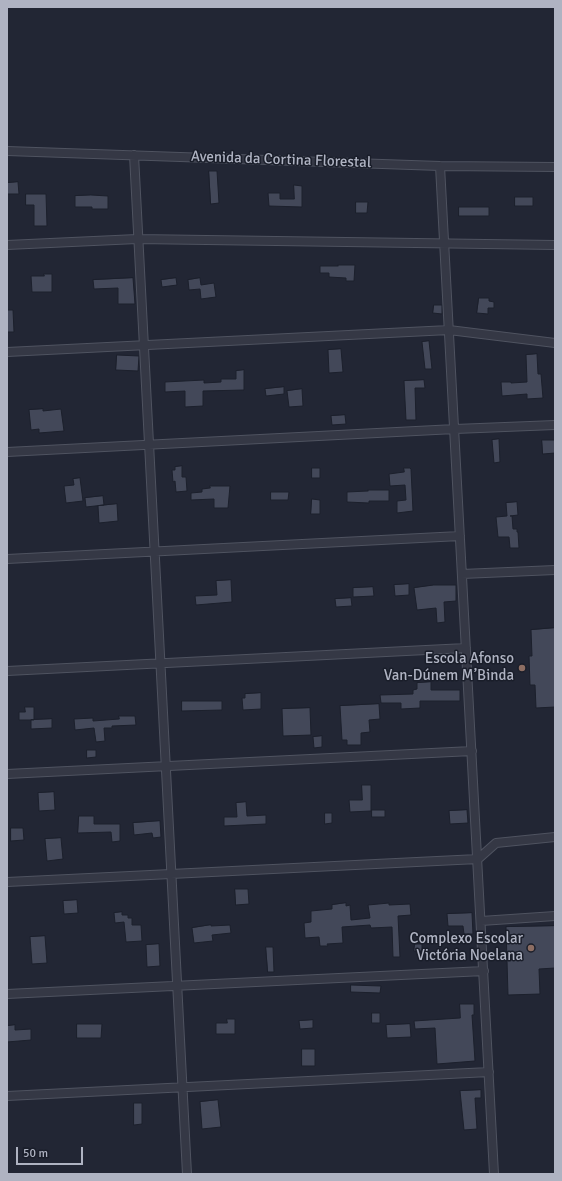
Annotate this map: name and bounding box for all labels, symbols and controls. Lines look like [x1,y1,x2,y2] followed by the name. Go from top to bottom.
[190,148,372,172] street label: Avenida da Cortina Florestal
[384,650,514,685] place label: Escola Afonso Van-Dúnem M’Binda
[517,663,527,673] marker: Escola Afonso Van-Dúnem M’Binda
[409,930,523,965] place label: Complexo Escolar Victória Noelana
[526,943,536,953] marker: Complexo Escolar Victória Noelana
[18,1139,85,1165] scale bar
[23,1146,48,1161] text: 50 m

